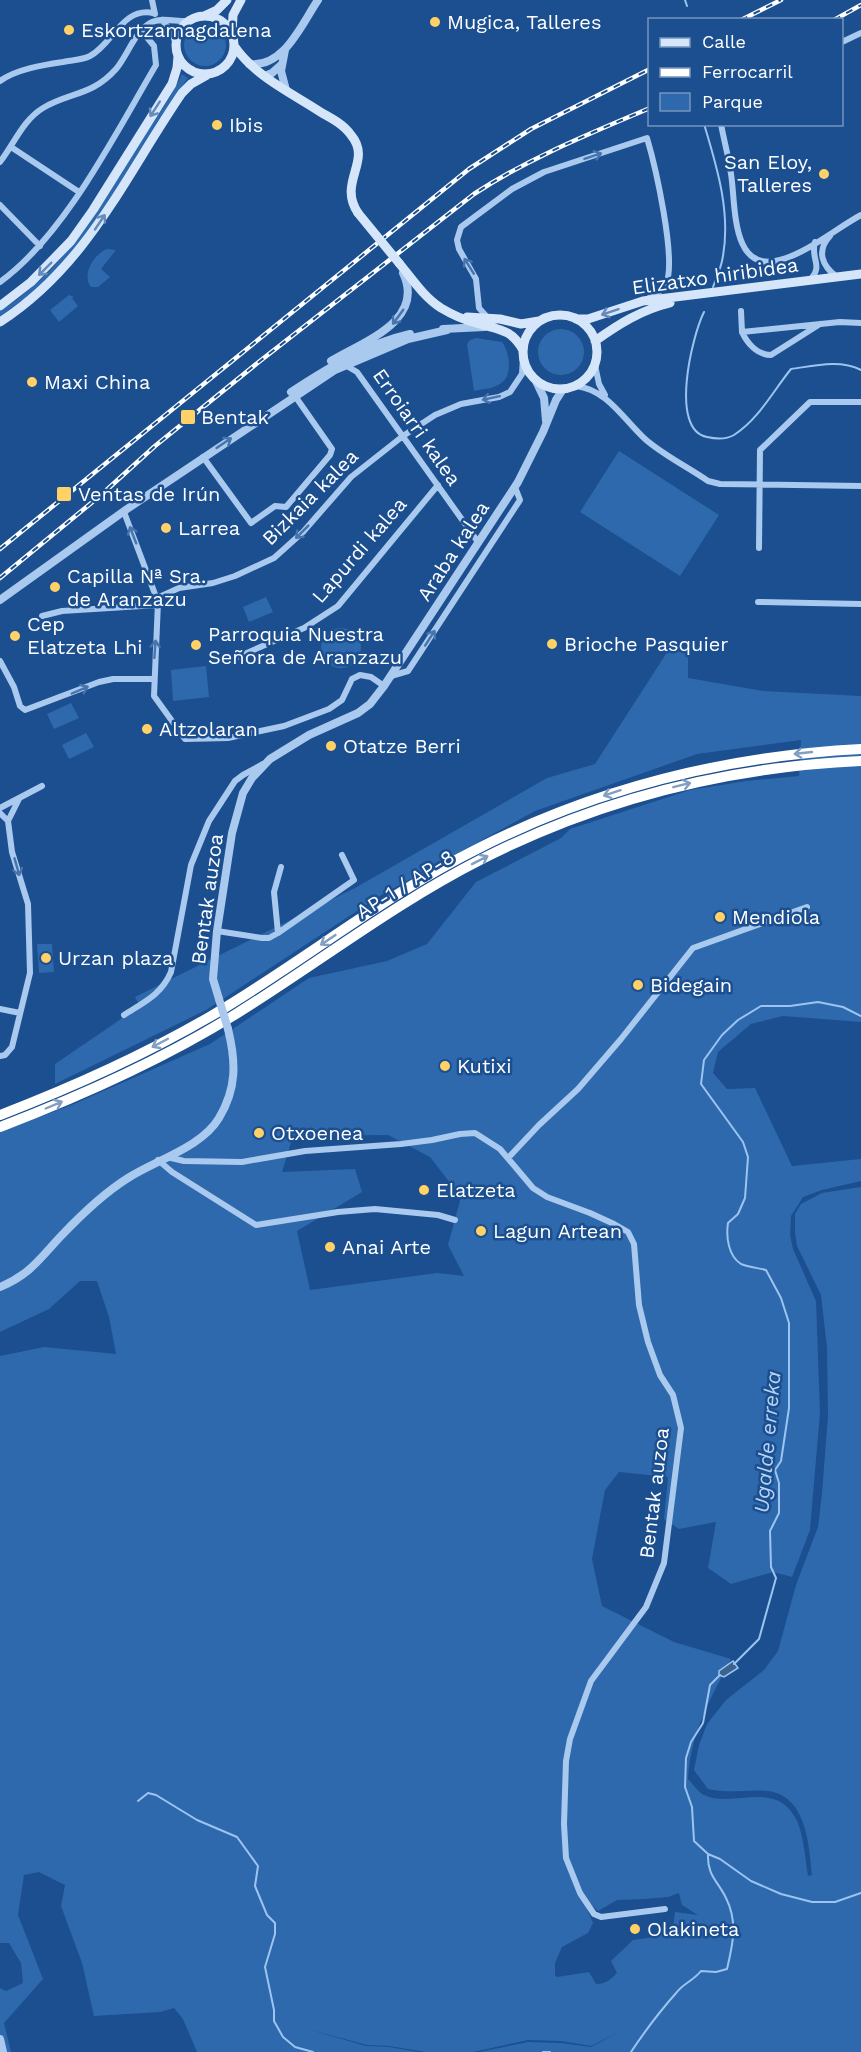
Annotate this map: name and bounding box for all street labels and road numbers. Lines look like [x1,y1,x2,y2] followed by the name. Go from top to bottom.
[630,252,800,300] street label: Elizatxo hiribidea
[368,364,466,490] street label: Erroiarri kalea
[257,444,363,550] street label: Bizkaia kalea
[307,492,411,608] street label: Lapurdi kalea
[412,497,494,605] street label: Araba kalea
[186,832,228,966] street label: Bentak auzoa
[352,844,458,924] street label: AP-1 / AP-8
[634,1426,674,1560] street label: Bentak auzoa

